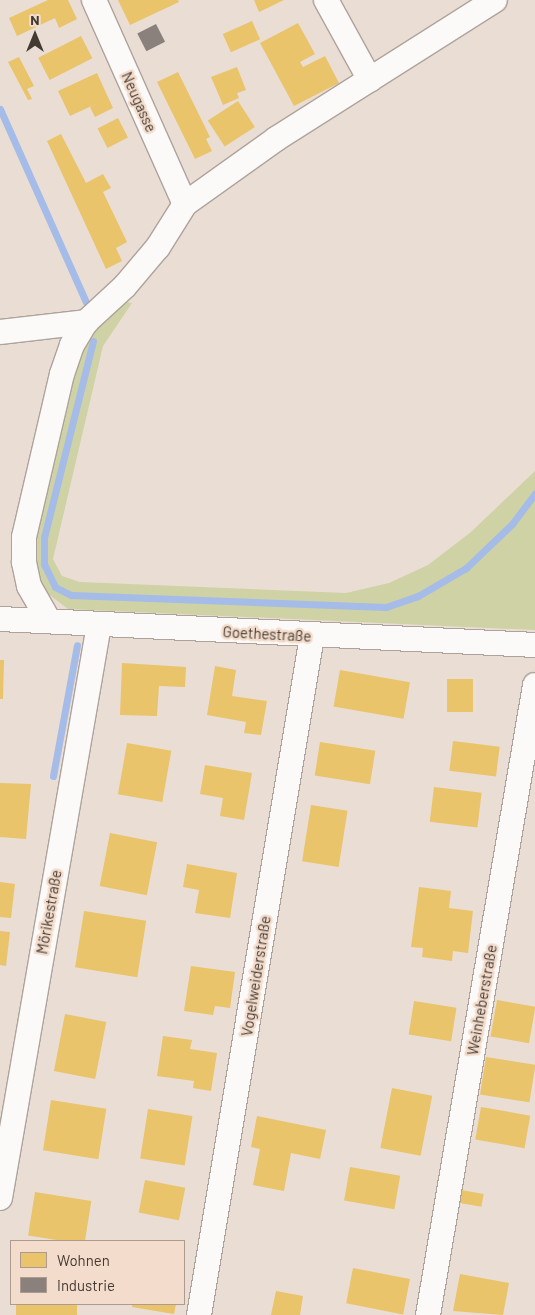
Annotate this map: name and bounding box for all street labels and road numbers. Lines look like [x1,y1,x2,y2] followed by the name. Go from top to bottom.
[118,69,160,135] street label: Neugasse
[222,623,312,645] street label: Goethestraße
[33,868,65,956] street label: Mörikestraße
[238,914,274,1038] street label: Vogelweiderstraße
[463,943,501,1057] street label: Weinheberstraße

